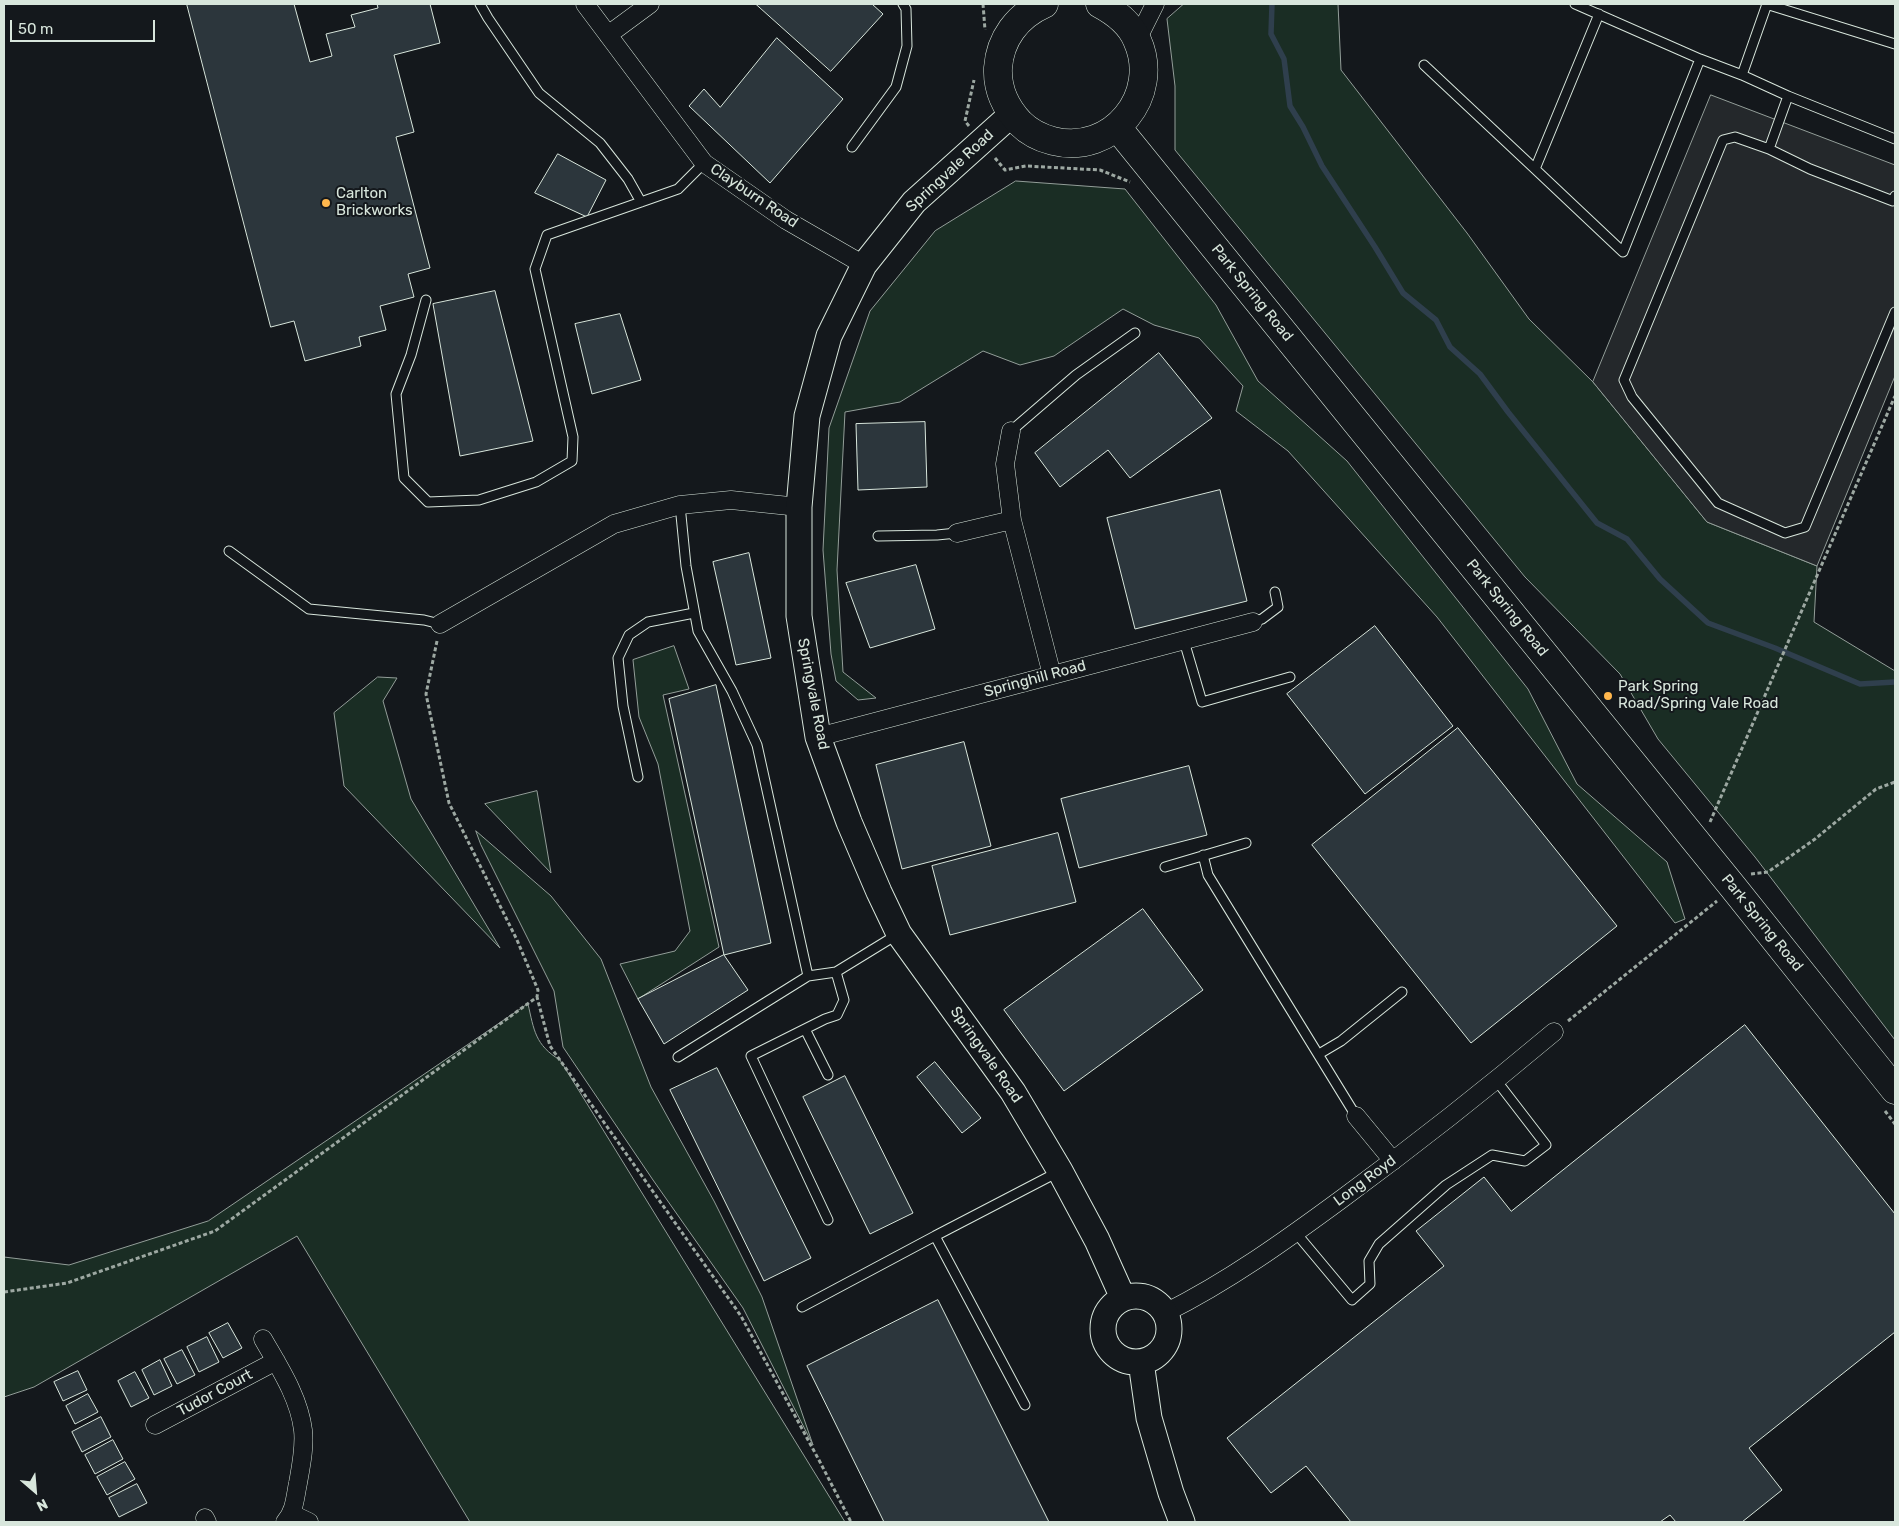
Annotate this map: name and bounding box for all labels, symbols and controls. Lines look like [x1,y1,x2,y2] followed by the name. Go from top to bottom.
[12,10,158,42] scale bar
[18,20,53,38] text: 50 m
[902,126,998,216] street label: Springvale Road
[707,160,801,232] street label: Clayburn Road
[336,185,413,220] place label: Carlton Brickworks
[320,197,332,209] marker: Carlton Brickworks
[1207,241,1297,345] street label: Park Spring Road
[1462,556,1552,660] street label: Park Spring Road
[793,637,833,751] street label: Springvale Road
[982,657,1088,701] street label: Springhill Road
[1618,678,1778,713] place label: Park Spring Road/Spring Vale Road
[1602,690,1614,702] marker: Park Spring Road/Spring Vale Road
[1717,871,1807,975] street label: Park Spring Road
[946,1003,1026,1107] street label: Springvale Road
[1330,1152,1400,1210] street label: Long Royd
[174,1366,256,1420] street label: Tudor Court
[10,1466,60,1516] north arrow
[34,1495,50,1515] text: N

